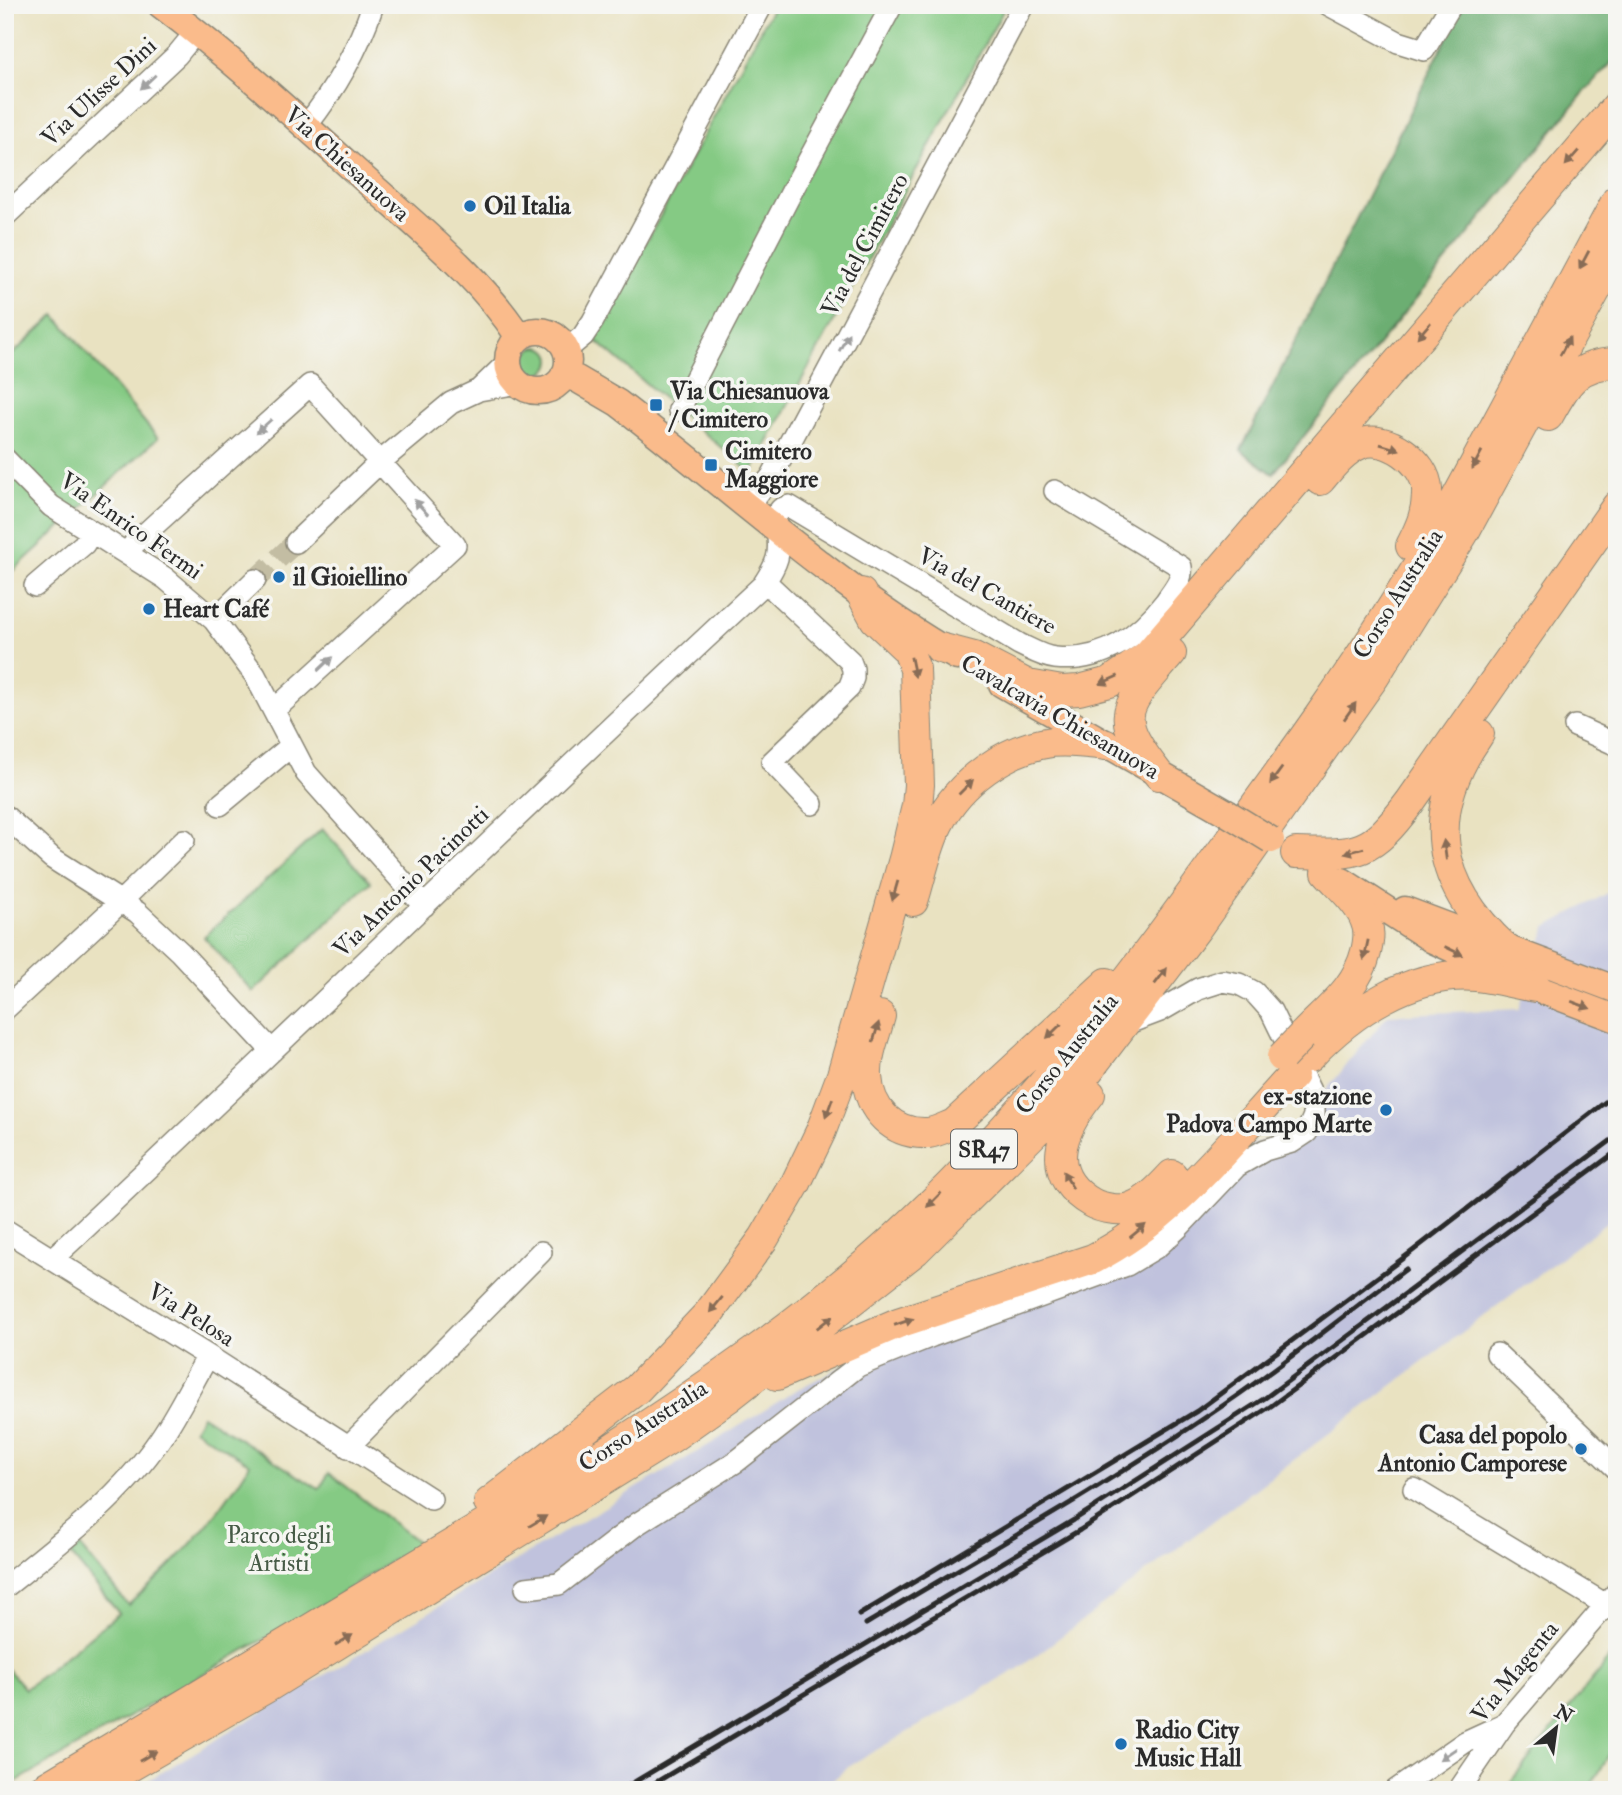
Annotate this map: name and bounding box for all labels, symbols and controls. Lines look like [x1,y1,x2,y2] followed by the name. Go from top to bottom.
[35,31,163,153] street label: Via Ulisse Dini
[139,74,157,90] one-way arrow
[278,99,417,229] street label: Via Chiesanuova
[1564,149,1580,167] one-way arrow
[814,168,916,322] street label: Via del Cimitero
[484,191,572,222] place label: Oil Italia
[462,198,478,214] marker: Oil Italia
[1578,250,1590,270] one-way arrow
[1417,322,1432,339] one-way arrow
[838,332,850,351] one-way arrow
[1559,336,1571,356] one-way arrow
[668,376,830,435] place label: Via Chiesanuova / Cimitero
[648,397,664,413] marker: Via Chiesanuova / Cimitero
[255,418,273,434] one-way arrow
[724,436,818,495] place label: Cimitero Maggiore
[1379,442,1401,453] one-way arrow
[1471,451,1483,470] one-way arrow
[703,457,719,473] marker: Cimitero Maggiore
[53,465,209,587] street label: Via Enrico Fermi
[413,498,429,516] one-way arrow
[1346,522,1451,665] street label: Corso Australia
[912,540,1062,642] street label: Via del Cantiere
[292,562,408,593] place label: il Gioiellino
[271,569,287,585] marker: il Gioiellino
[163,594,270,625] place label: Heart Café
[141,601,157,617] marker: Heart Café
[955,647,1166,787] street label: Cavalcavia Chiesanuova
[316,656,333,672] one-way arrow
[907,656,918,678] one-way arrow
[1099,674,1119,686] one-way arrow
[1343,702,1357,720] one-way arrow
[1270,767,1284,785] one-way arrow
[958,779,974,796] one-way arrow
[326,800,496,964] street label: Via Antonio Pacinotti
[1440,839,1451,861] one-way arrow
[1343,846,1364,856] one-way arrow
[889,880,899,901] one-way arrow
[1360,940,1371,962] one-way arrow
[1444,945,1464,956] one-way arrow
[1153,967,1168,985] one-way arrow
[1008,986,1126,1121] street label: Corso Australia
[1571,1000,1592,1011] one-way arrow
[871,1021,881,1042] one-way arrow
[1046,1023,1063,1040] one-way arrow
[1166,1081,1372,1140] place label: ex-stazione Padova Campo Marte
[823,1098,834,1119] one-way arrow
[1378,1102,1394,1118] marker: ex-stazione Padova Campo Marte
[951,1130,1017,1168] road number: SR47
[1062,1170,1074,1189] one-way arrow
[926,1191,942,1208] one-way arrow
[1129,1224,1146,1239] one-way arrow
[142,1276,241,1355] street label: Via Pelosa
[708,1295,723,1313] one-way arrow
[816,1314,834,1329] one-way arrow
[893,1316,914,1327] one-way arrow
[573,1372,714,1479] street label: Corso Australia
[1377,1420,1567,1479] place label: Casa del popolo Antonio Camporese
[1573,1441,1589,1457] marker: Casa del popolo Antonio Camporese
[528,1515,548,1528] one-way arrow
[227,1520,331,1579] park label: Parco degli Artisti
[1464,1614,1566,1729] street label: Via Magenta
[334,1633,353,1646] one-way arrow
[1520,1694,1590,1764] north arrow
[1550,1699,1578,1729] text: N
[1134,1715,1242,1774] place label: Radio City Music Hall
[1113,1736,1129,1752] marker: Radio City Music Hall
[1439,1747,1457,1761] one-way arrow
[139,1749,158,1762] one-way arrow

